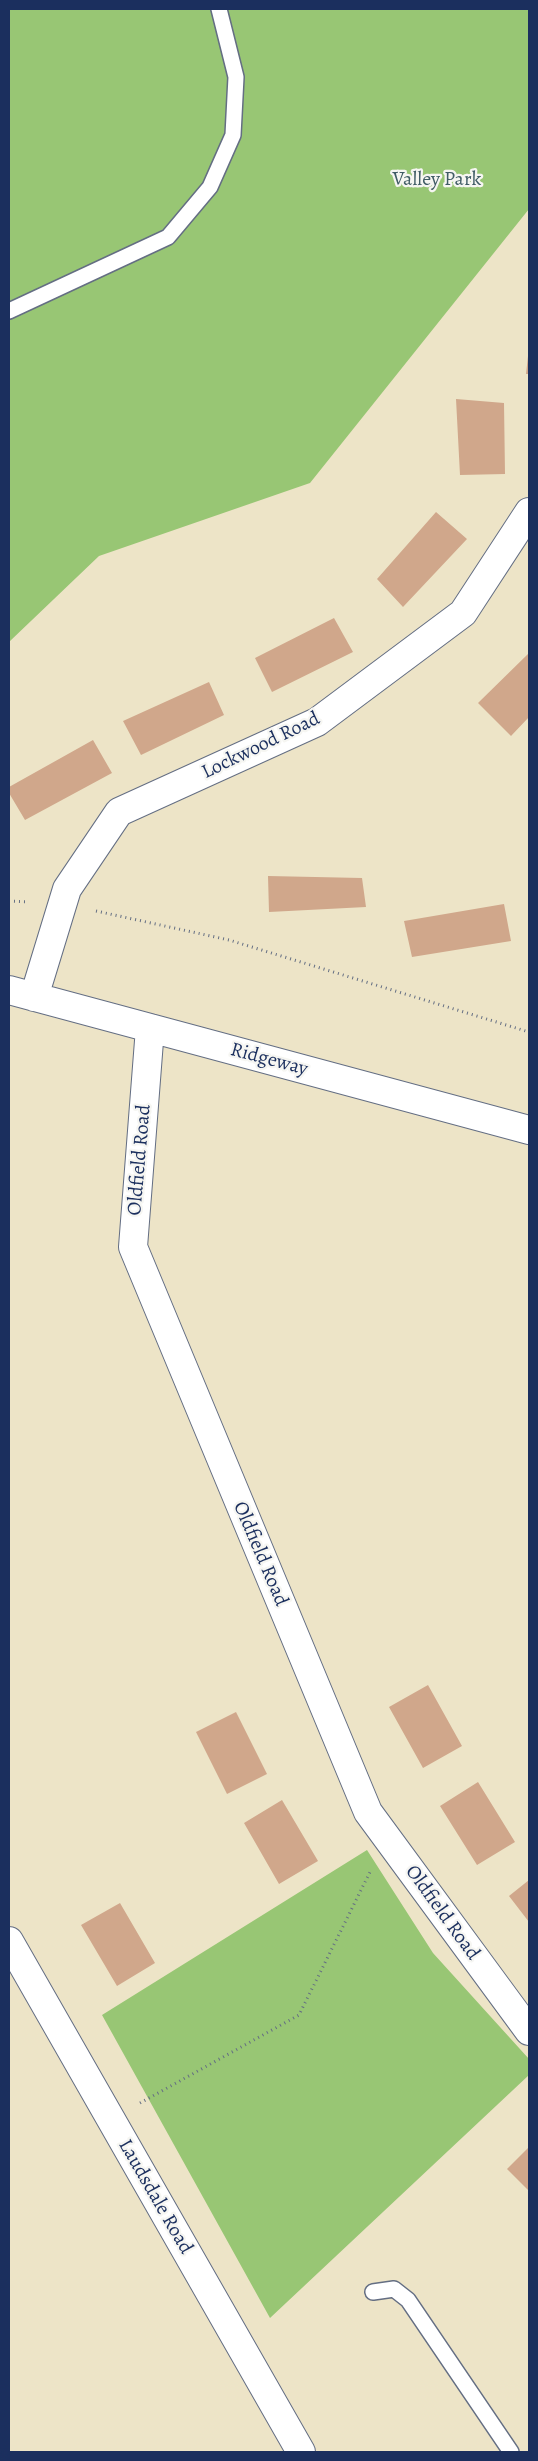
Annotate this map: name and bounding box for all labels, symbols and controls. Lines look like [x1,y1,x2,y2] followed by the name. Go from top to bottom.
[392,168,482,192] park label: Valley Park
[198,707,324,785] street label: Lockwood Road
[228,1038,310,1082] street label: Ridgeway
[123,1103,157,1217] street label: Oldfield Road
[227,1498,293,1610] street label: Oldfield Road
[400,1861,484,1965] street label: Oldfield Road
[112,2135,198,2259] street label: Laudsdale Road

